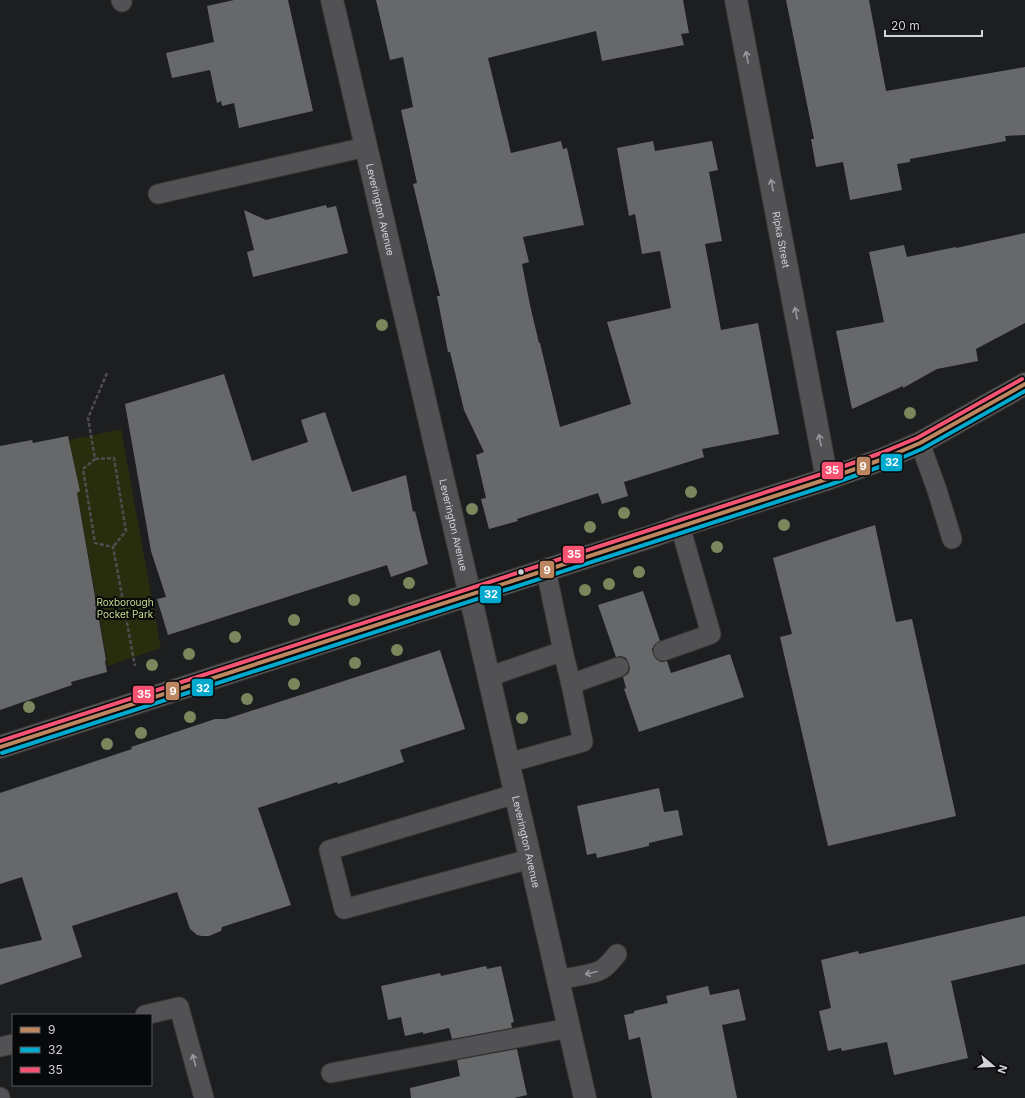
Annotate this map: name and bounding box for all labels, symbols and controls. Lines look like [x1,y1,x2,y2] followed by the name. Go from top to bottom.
[885,12,982,38] scale bar
[891,18,920,33] text: 20 m
[743,51,751,64] one-way arrow
[364,162,397,257] street label: Leverington Avenue
[767,179,775,192] one-way arrow
[770,210,793,270] street label: Ripka Street
[792,306,800,319] one-way arrow
[816,434,824,447] one-way arrow
[880,453,903,472] line badge: 32
[885,455,899,469] text: 32
[856,456,871,476] line badge: 9
[859,459,867,473] text: 9
[821,461,844,480] line badge: 35
[825,463,839,477] text: 35
[437,478,470,572] street label: Leverington Avenue
[562,545,585,564] line badge: 35
[567,547,581,561] text: 35
[539,560,555,579] line badge: 9
[543,563,551,577] text: 9
[516,567,526,577] unlabelled marker
[479,585,502,604] line badge: 32
[484,587,498,601] text: 32
[96,596,154,620] park label: Roxborough Pocket Park
[191,678,214,697] line badge: 32
[165,681,180,701] line badge: 9
[196,681,210,695] text: 32
[169,684,177,698] text: 9
[132,685,155,704] line badge: 35
[137,687,151,701] text: 35
[510,794,543,889] street label: Leverington Avenue
[584,969,597,977] one-way arrow
[12,1014,152,1086] legend
[48,1022,55,1037] text: 9
[48,1042,63,1057] text: 32
[973,1046,1013,1086] north arrow
[190,1054,197,1067] one-way arrow
[48,1062,63,1077] text: 35
[994,1063,1010,1076] text: N

